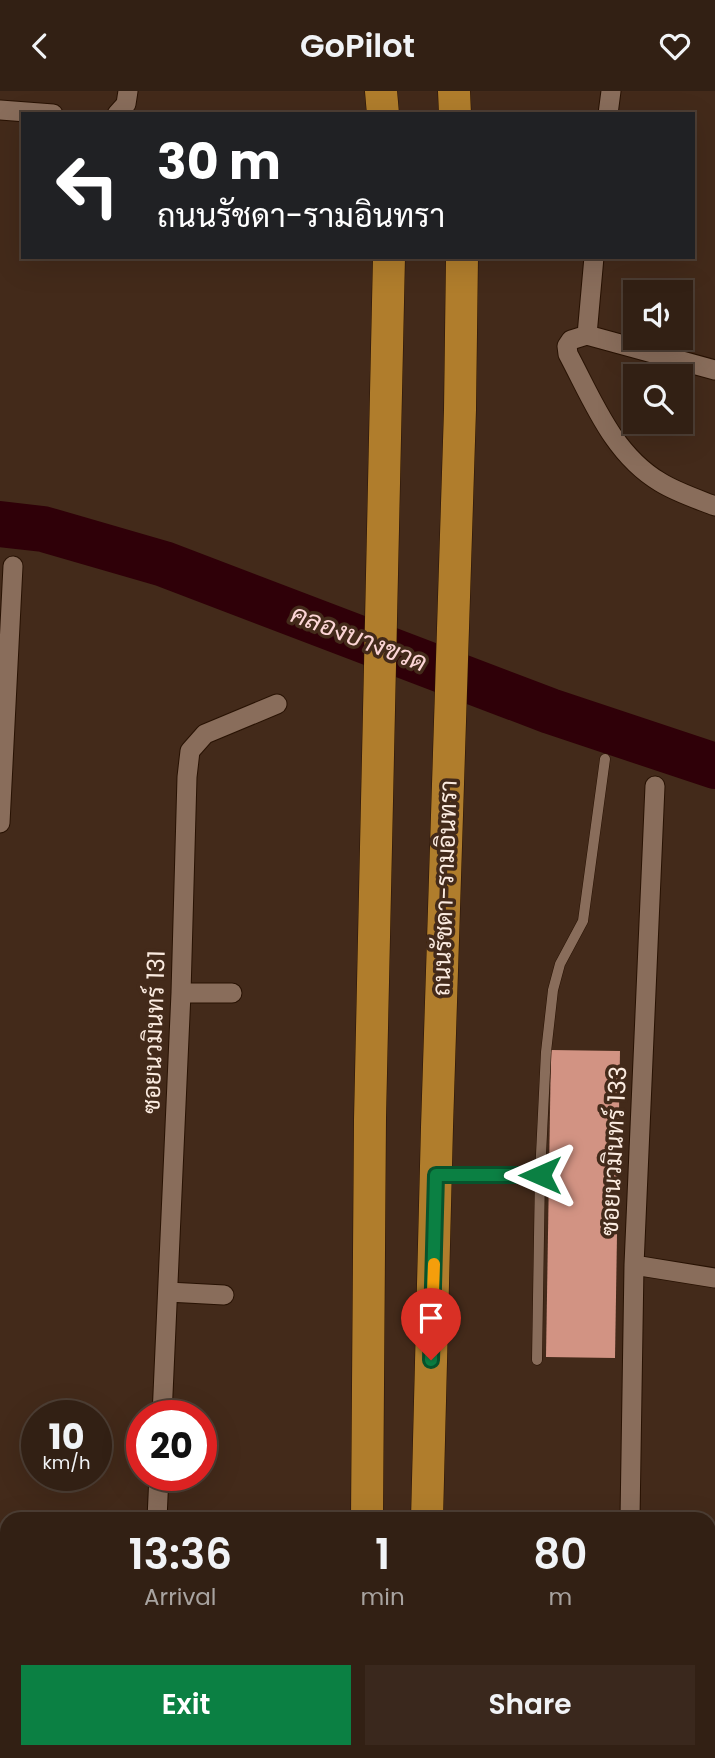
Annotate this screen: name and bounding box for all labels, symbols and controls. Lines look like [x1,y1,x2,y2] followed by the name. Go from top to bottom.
[300,23,415,68] text: GoPilot
[21,27,59,65] icon: back
[656,27,694,65] icon: heart
[157,128,281,196] text: 30 m
[42,140,133,231] icon: left
[157,193,445,238] text: ถนนรัชดา-รามอินทรา
[623,280,693,434] map controls
[623,280,693,350] button: sound
[623,364,693,434] button: search
[286,596,432,680] water label: คลองบางขวด
[424,779,465,997] street label: ถนนรัชดา-รามอินทรา
[134,950,173,1114] street label: ซอยนวมินทร์ 131
[593,1065,634,1237] street label: ซอยนวมินทร์ 133
[503,1138,577,1212] position arrow
[401,1288,461,1360] pin
[412,1299,450,1337] icon: arrive
[126,1400,217,1491] speed limit sign: 20
[49,1412,84,1461] text: 10
[43,1450,90,1475] text: km/h
[129,1525,232,1584] text: 13:36
[375,1525,390,1584] text: 1
[533,1525,587,1584] text: 80
[144,1581,217,1613] text: Arrival
[361,1581,405,1613] text: min
[548,1581,572,1613] text: m
[21,1665,351,1745] button: Exit
[365,1665,695,1745] button: Share

